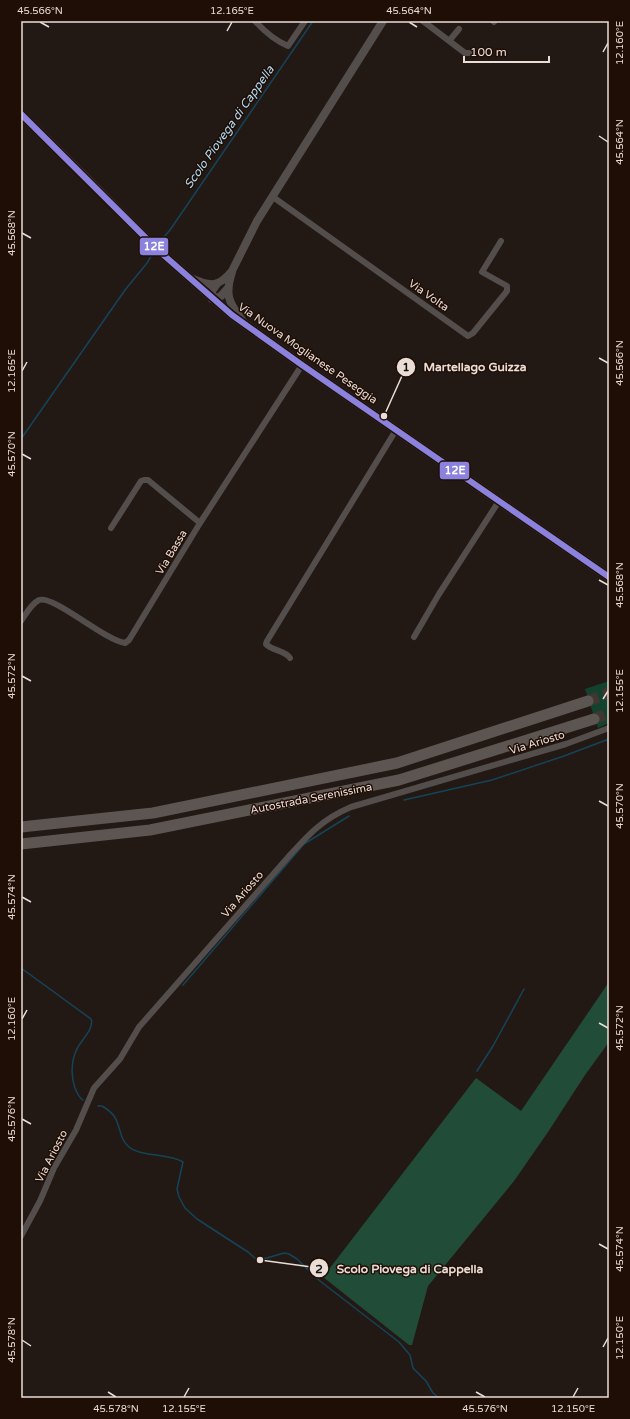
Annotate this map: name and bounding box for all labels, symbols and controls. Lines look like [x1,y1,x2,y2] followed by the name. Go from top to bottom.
[17,5,63,17] text: 45.566°N
[210,5,254,17] text: 12.165°E
[386,5,432,17] text: 45.564°N
[614,21,626,65] text: 12.160°E
[464,38,549,64] scale bar
[470,45,507,59] text: 100 m
[181,63,277,191] water label: Scolo Piovega di Cappella
[614,119,626,165] text: 45.564°N
[6,210,18,256] text: 45.568°N
[139,237,169,256] line badge: 12E
[144,240,164,253] text: 12E
[406,277,451,314] street label: Via Volta
[236,300,380,407] street label: Via Nuova Moglianese Peseggia
[614,340,626,386] text: 45.566°N
[6,349,18,393] text: 12.165°E
[396,355,535,379] callout: Martellago Guizza
[402,360,410,374] text: 1
[423,360,527,375] text: Martellago Guizza
[6,431,18,477] text: 45.570°N
[439,461,470,480] line badge: 12E
[445,464,465,477] text: 12E
[153,528,190,577] street label: Via Bassa
[614,562,626,608] text: 45.568°N
[6,653,18,699] text: 45.572°N
[614,669,626,713] text: 12.155°E
[508,728,567,757] street label: Via Ariosto
[249,780,373,817] street label: Autostrada Serenissima
[614,783,626,829] text: 45.570°N
[219,868,266,920] street label: Via Ariosto
[6,874,18,920] text: 45.574°N
[6,997,18,1041] text: 12.160°E
[614,1005,626,1051] text: 45.572°N
[6,1096,18,1142] text: 45.576°N
[33,1128,70,1185] street label: Via Ariosto
[614,1226,626,1272] text: 45.574°N
[309,1256,492,1280] callout: Scolo Piovega di Cappella
[315,1262,323,1276] text: 2
[337,1262,484,1277] text: Scolo Piovega di Cappella
[614,1316,626,1360] text: 12.150°E
[6,1317,18,1363] text: 45.578°N
[93,1403,139,1415] text: 45.578°N
[162,1403,206,1415] text: 12.155°E
[462,1403,508,1415] text: 45.576°N
[551,1403,595,1415] text: 12.150°E

